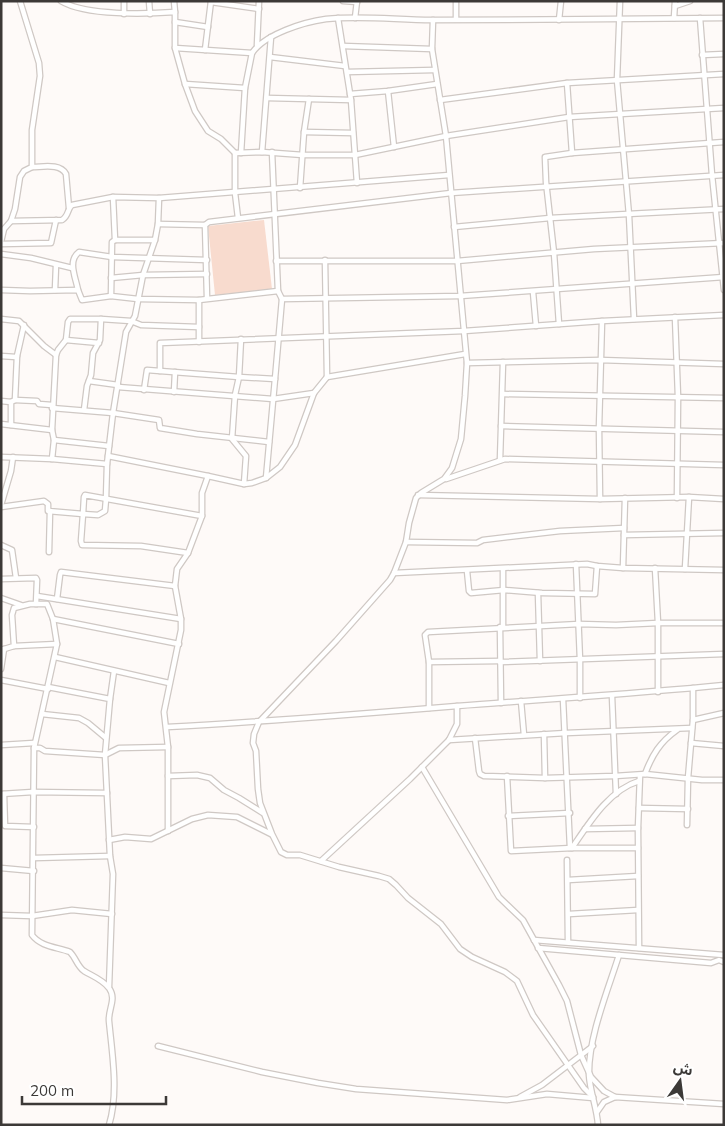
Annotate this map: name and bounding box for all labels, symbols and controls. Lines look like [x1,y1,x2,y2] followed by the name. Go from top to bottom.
[655,1056,705,1106] north arrow
[672,1057,695,1079] text: ش
[22,1074,166,1106] scale bar
[30,1081,74,1100] text: 200 m

